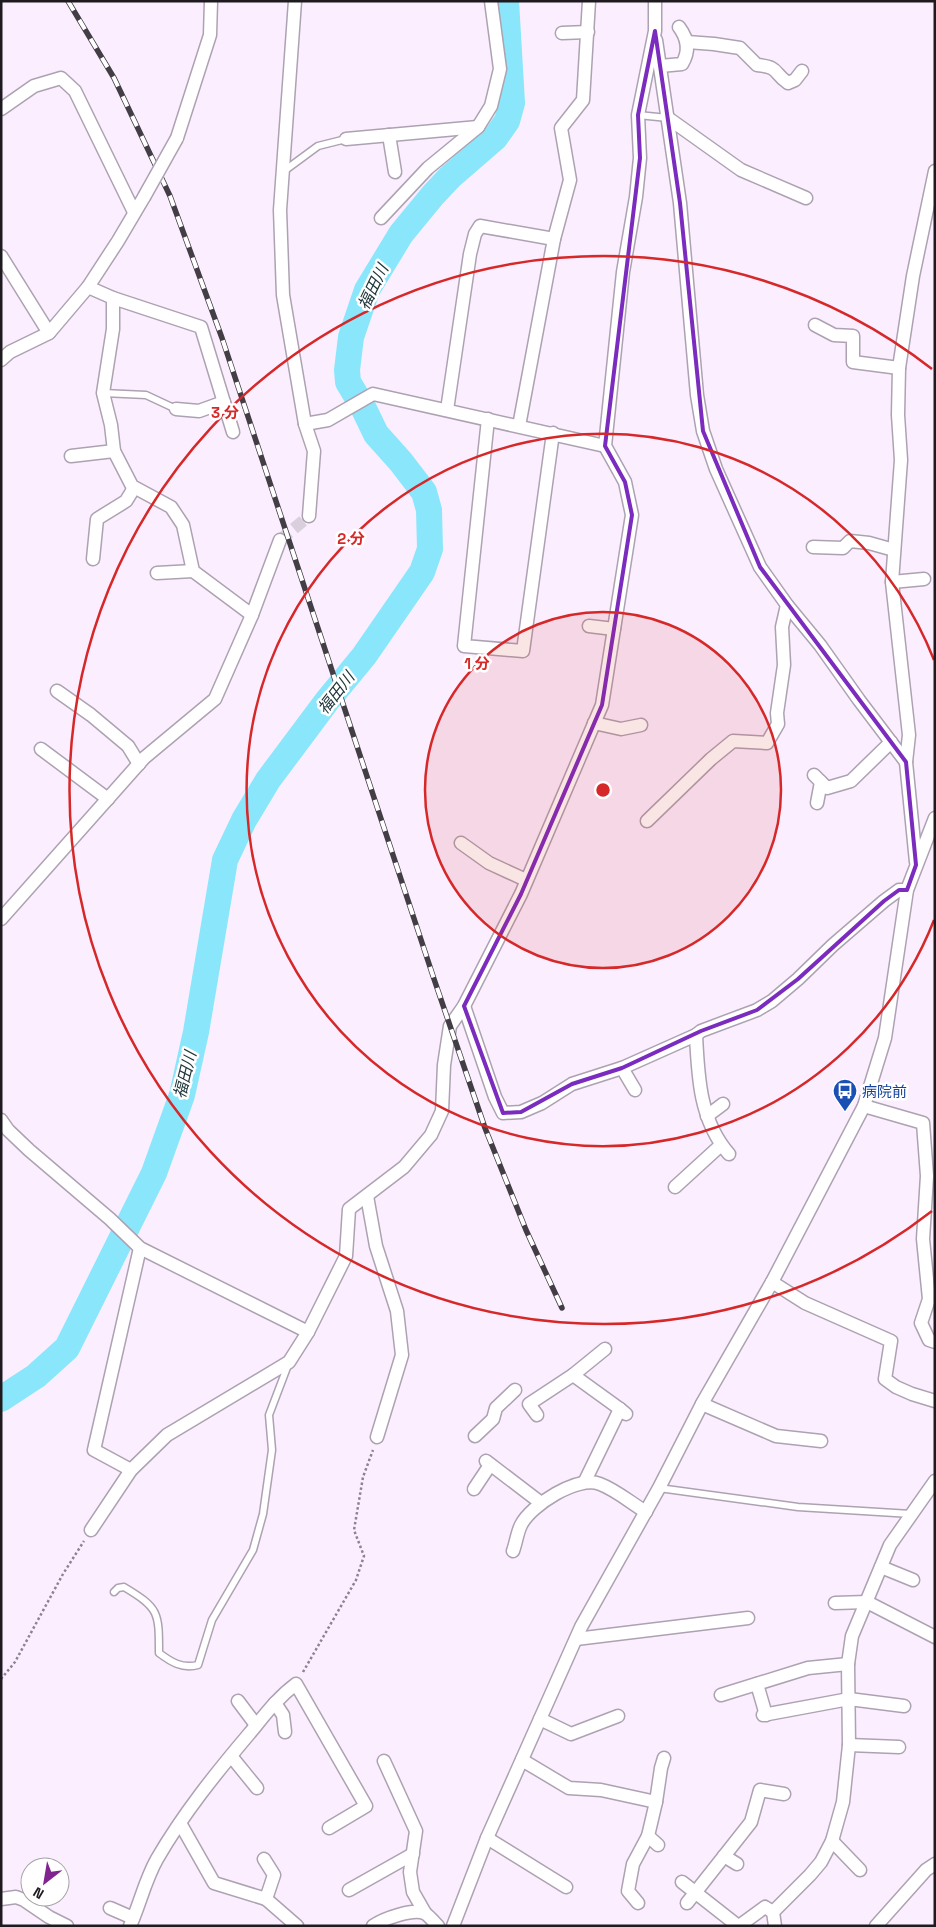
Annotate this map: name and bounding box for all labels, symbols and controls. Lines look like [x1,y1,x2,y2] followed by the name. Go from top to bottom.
[353,259,394,313] water label: 福田川
[211,403,239,422] text: 3 分
[337,529,365,548] text: 2 分
[464,654,490,673] text: 1 分
[313,666,360,718] water label: 福田川
[594,781,612,799] centre of rings
[169,1047,201,1101] water label: 福田川
[832,1078,858,1112] bus stop icon: 病院前
[862,1082,907,1101] place label: 病院前
[20,1857,70,1907] north arrow
[30,1883,47,1903] text: N

